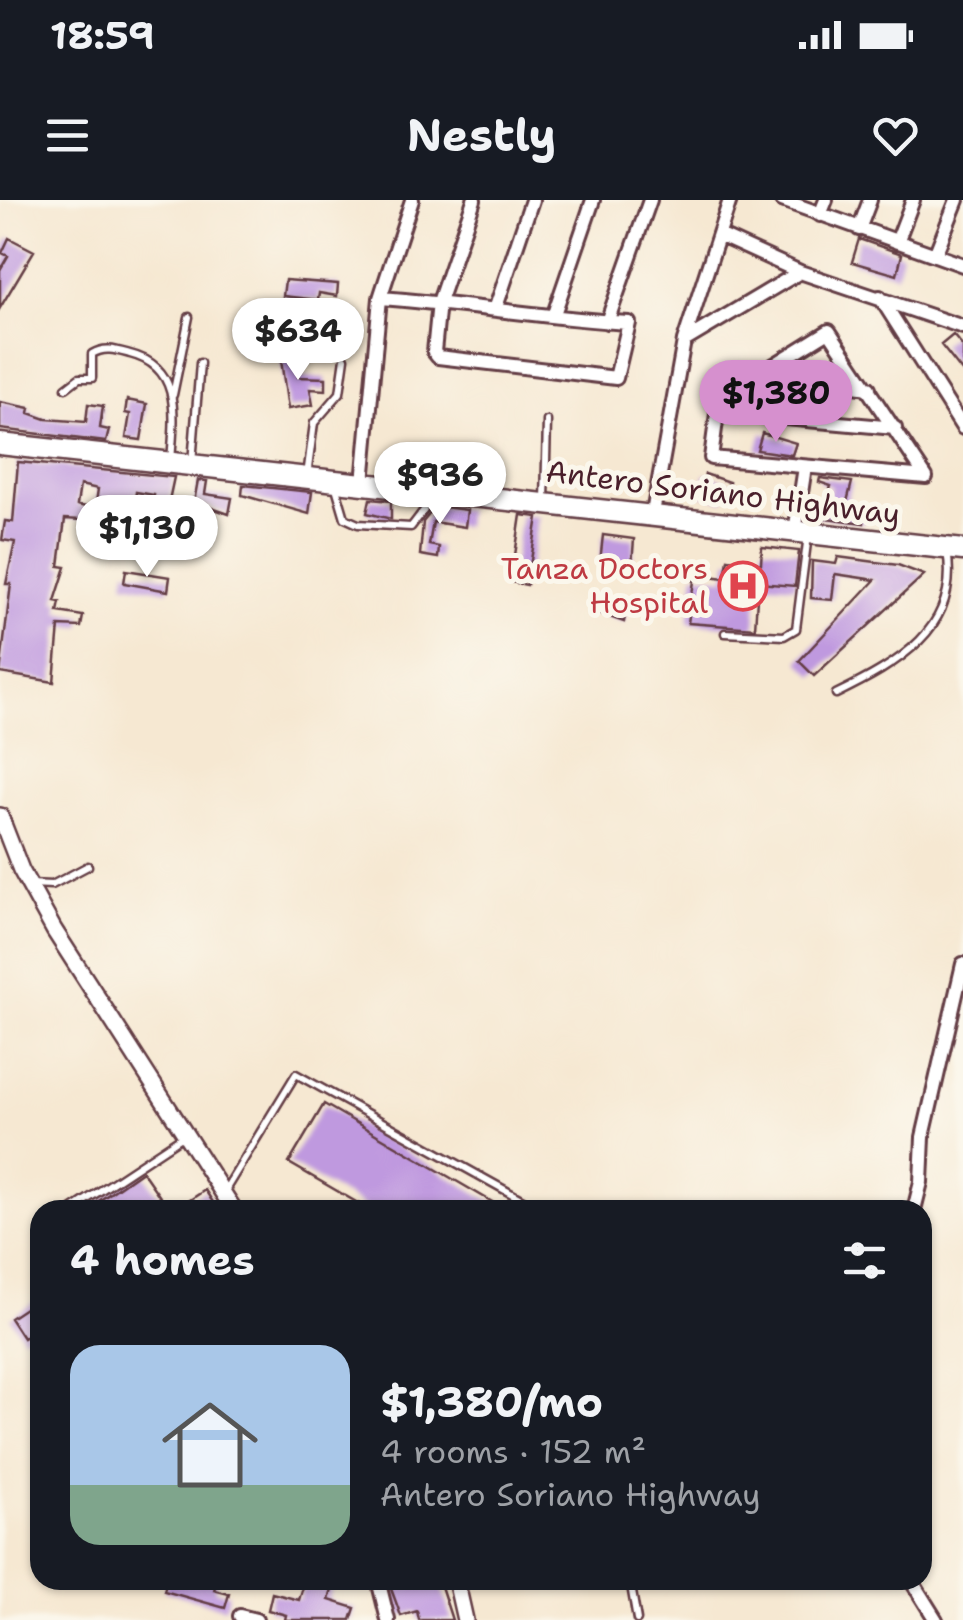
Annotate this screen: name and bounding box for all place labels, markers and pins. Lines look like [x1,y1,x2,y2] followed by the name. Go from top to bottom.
[239,298,357,383] pin: $634
[695,360,857,445] pin: $1,380
[381,442,499,527] pin: $936
[66,495,228,580] pin: $1,130
[501,548,708,623] place label: Tanza Doctors Hospital
[717,560,769,612] hospital icon: Tanza Doctors Hospital

